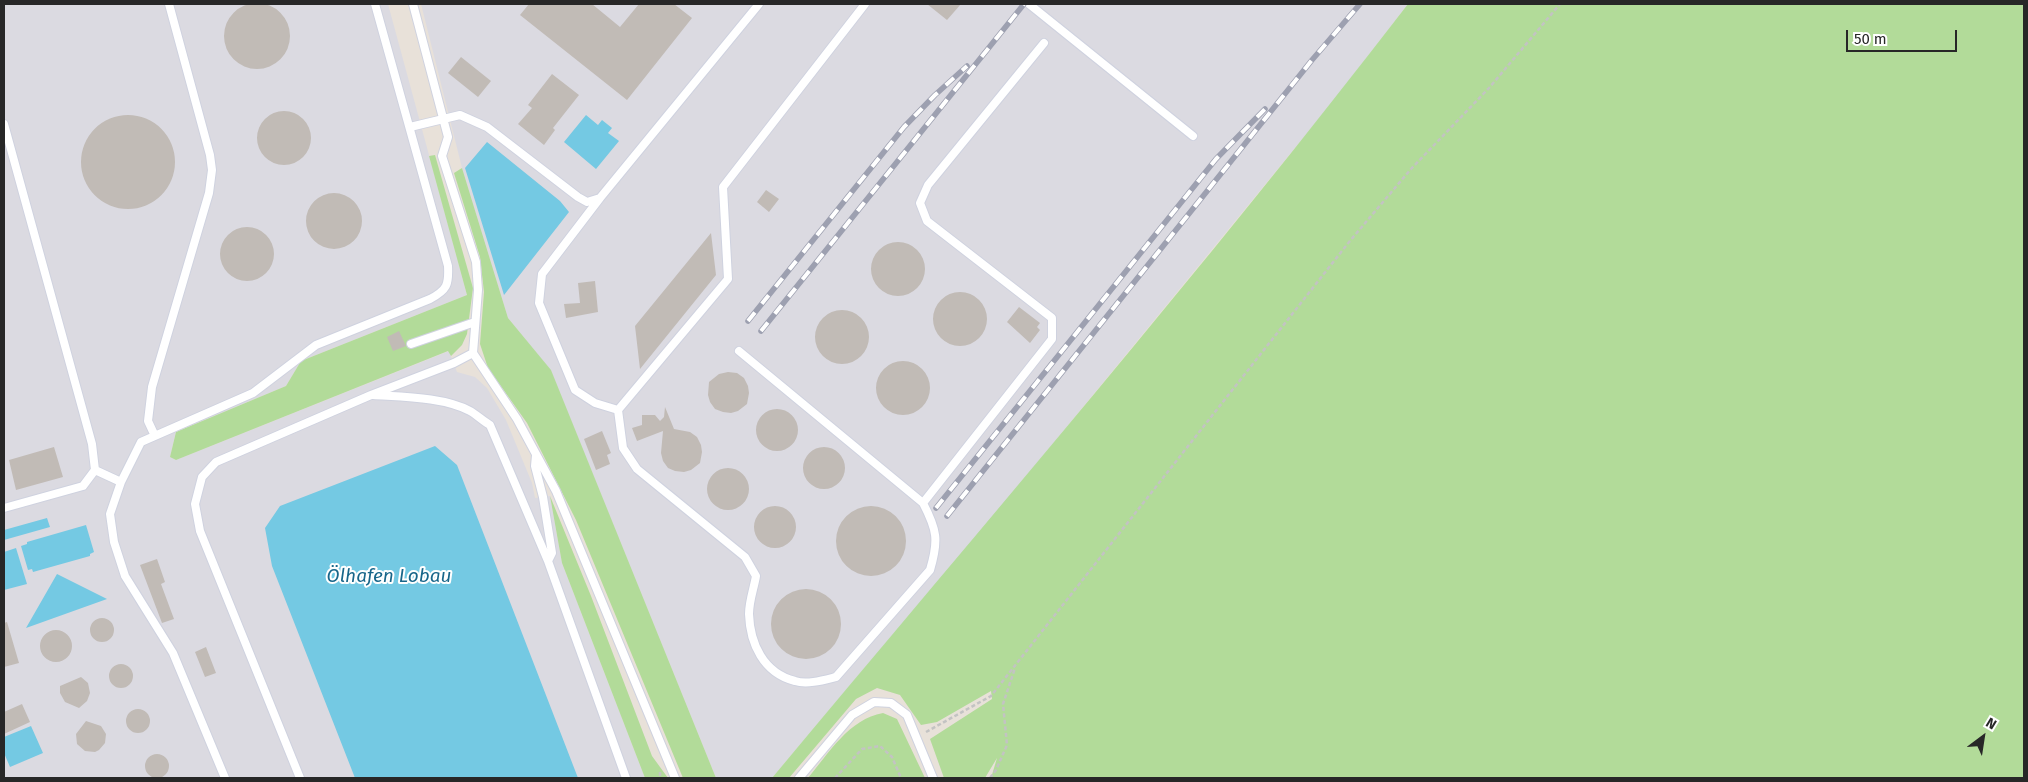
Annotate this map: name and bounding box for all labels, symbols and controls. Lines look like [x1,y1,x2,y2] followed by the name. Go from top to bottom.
[1848,20,1959,52] scale bar
[1854,30,1887,48] text: 50 m
[327,566,451,588] water label: Ölhafen Lobau
[1958,712,2008,762] north arrow
[1983,714,1999,733] text: N

